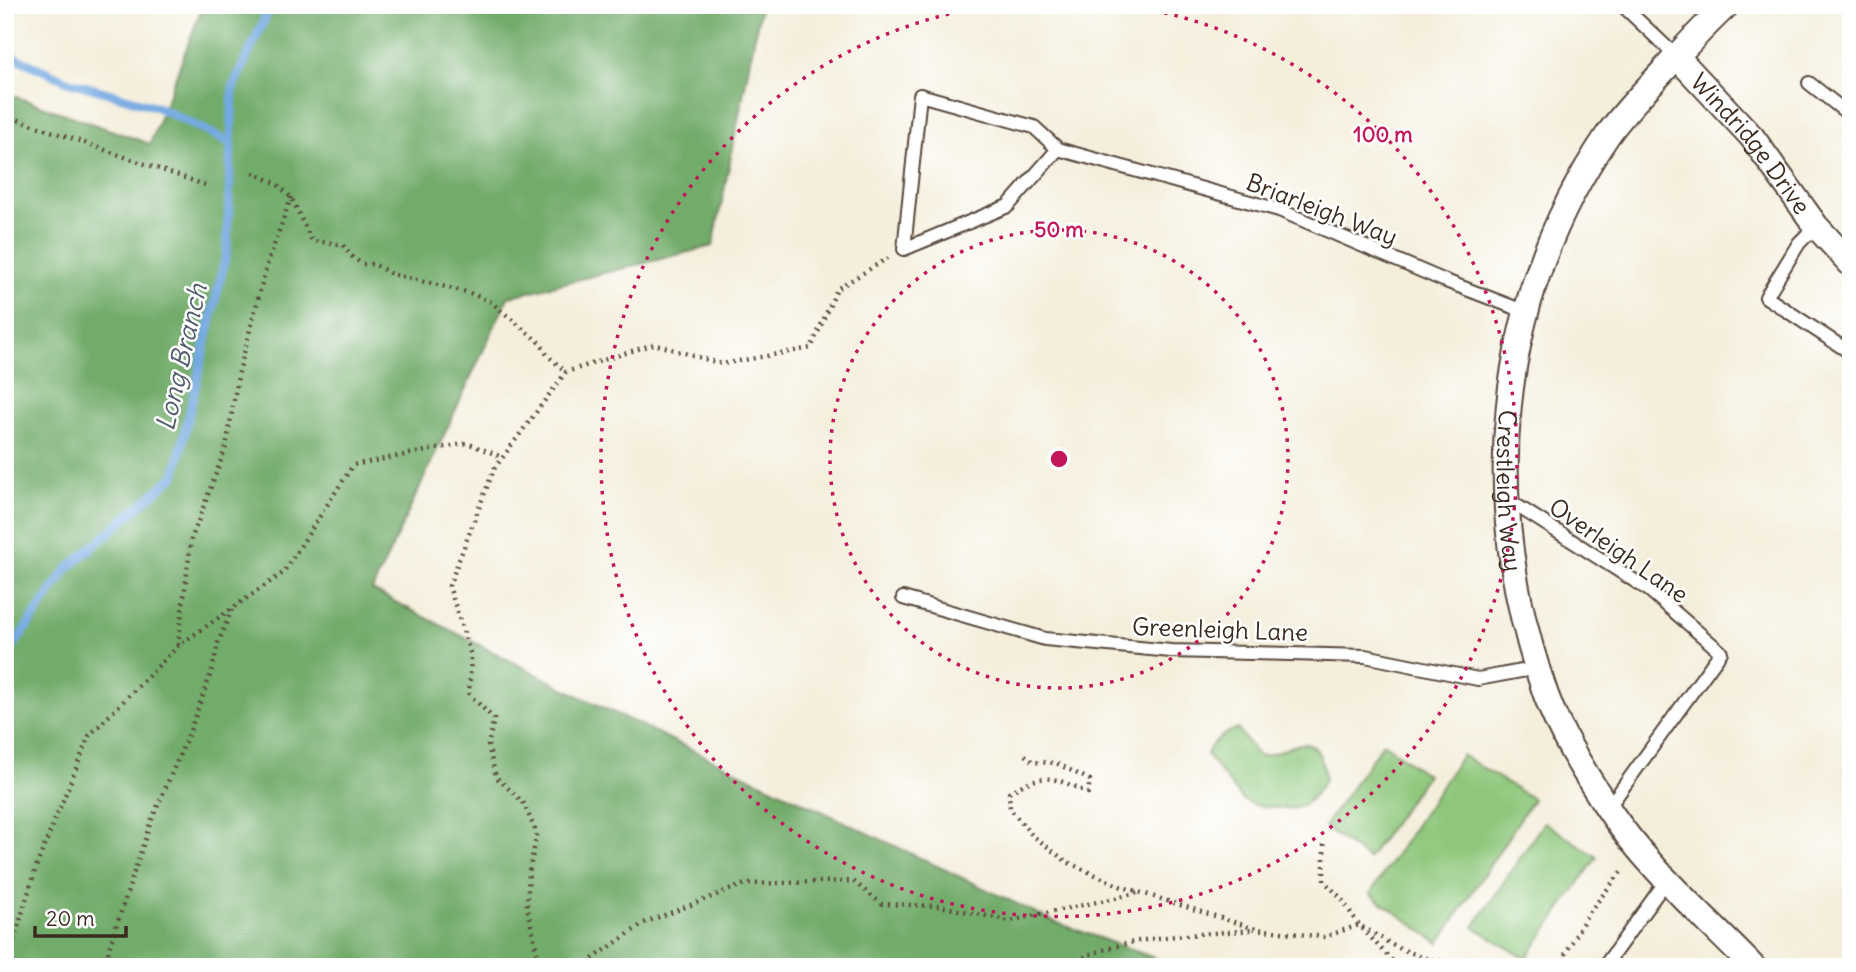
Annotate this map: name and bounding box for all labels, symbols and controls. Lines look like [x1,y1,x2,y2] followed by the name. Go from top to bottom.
[1685,67,1817,220] street label: Windridge Drive
[1353,121,1413,148] text: 100 m
[1242,166,1402,252] street label: Briarleigh Way
[1034,216,1084,243] text: 50 m
[148,279,214,434] water label: Long Branch
[1491,409,1529,573] street label: Crestleigh Way
[1047,447,1071,471] centre of rings
[1544,491,1694,609] street label: Overleigh Lane
[1131,611,1309,647] street label: Greenleigh Lane
[35,895,126,939] scale bar
[46,905,95,932] text: 20 m

